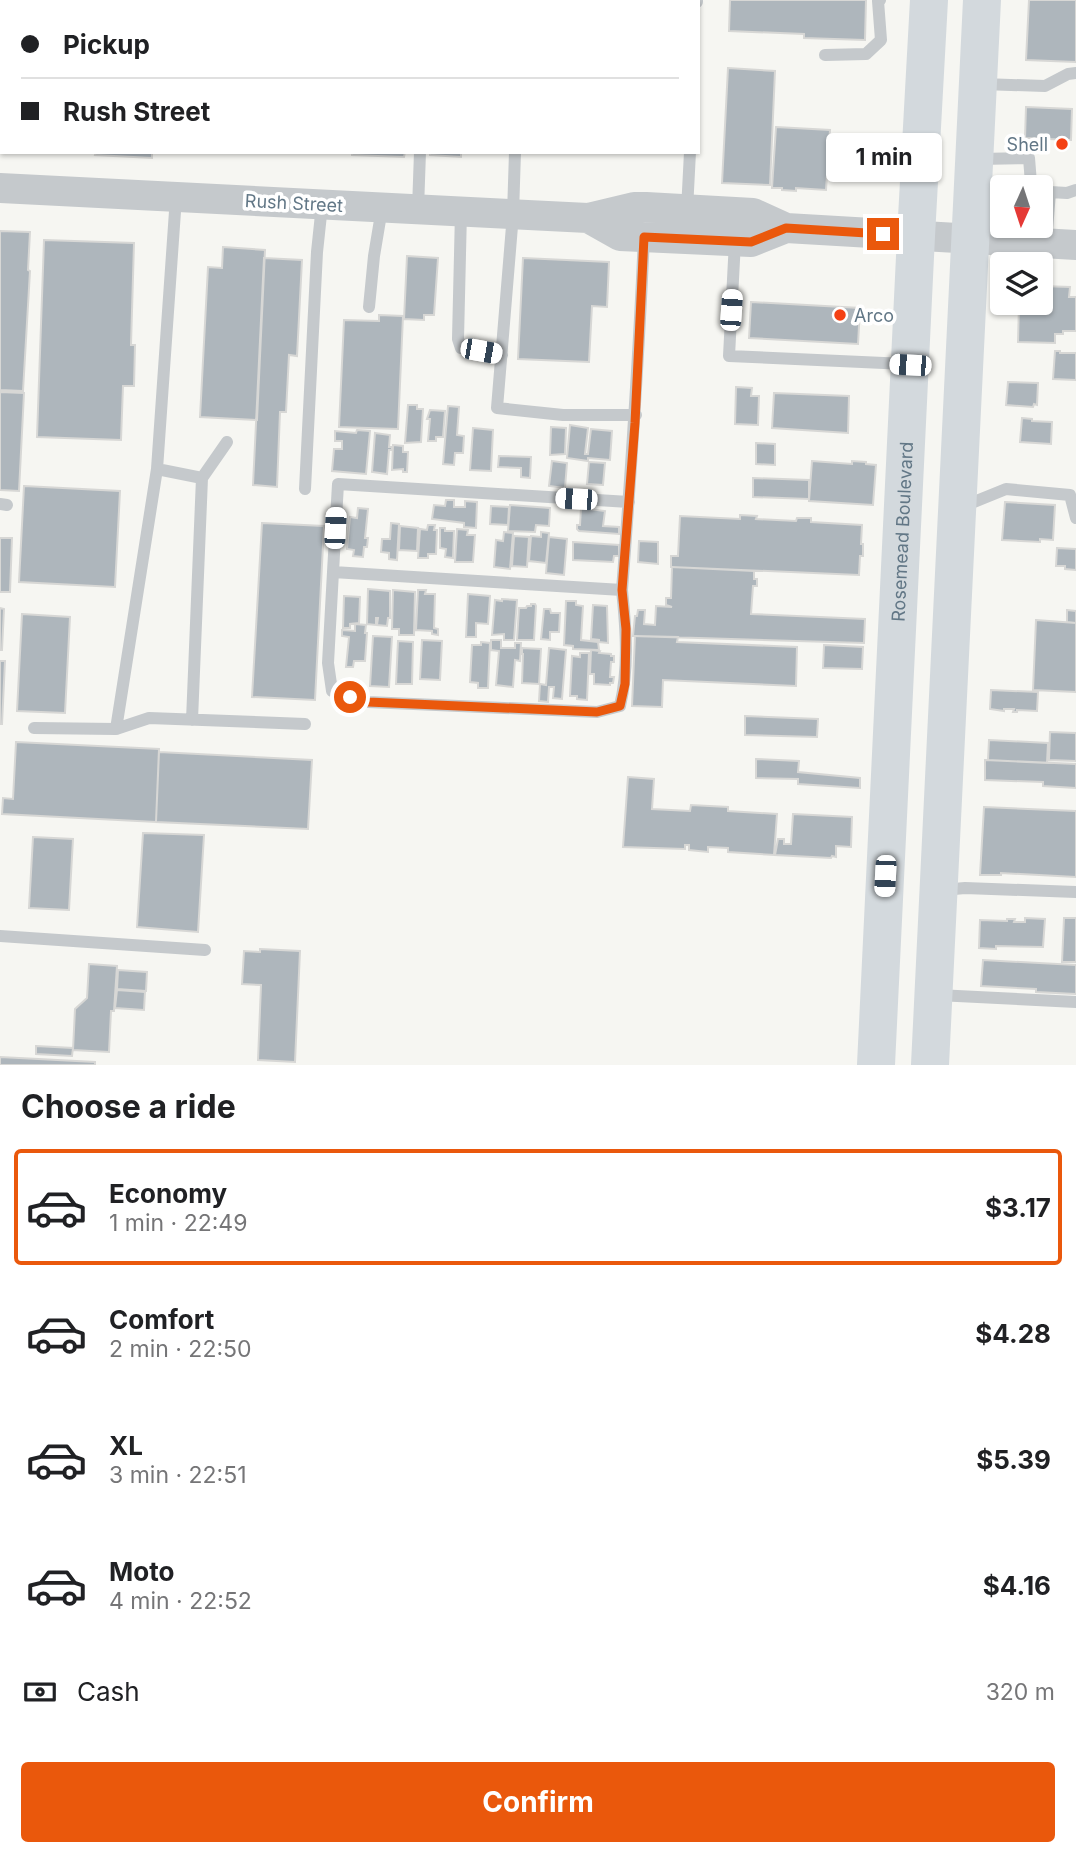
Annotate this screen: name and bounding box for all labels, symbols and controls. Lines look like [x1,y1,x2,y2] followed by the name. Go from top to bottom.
[63,29,150,60] text: Pickup
[63,96,210,127] text: Rush Street
[825,132,941,182] callout: 1 min
[1007,134,1048,155] place label: Shell
[1054,136,1070,152] marker: Shell
[856,143,912,171] text: 1 min
[990,175,1054,238] north arrow
[990,175,1053,315] map controls
[244,190,344,216] street label: Rush Street
[867,218,899,250] route end
[990,252,1053,315] button: layers
[720,288,743,332] car
[854,305,894,326] place label: Arco
[832,307,848,323] marker: Arco
[459,337,504,365] car
[889,353,932,377] car
[887,441,917,622] street label: Rosemead Boulevard
[555,487,598,511] car
[324,506,347,550] car
[334,681,366,713] route start
[874,854,897,898] car
[21,1087,236,1126] text: Choose a ride
[25,1176,88,1239] icon: car
[109,1178,227,1209] text: Economy
[985,1192,1051,1223] text: $3.17
[109,1209,248,1237] text: 1 min · 22:49
[25,1302,88,1365] icon: car
[109,1304,214,1335] text: Comfort
[975,1318,1051,1349] text: $4.28
[109,1335,252,1363] text: 2 min · 22:50
[25,1428,88,1491] icon: car
[109,1430,143,1461] text: XL
[976,1444,1051,1475] text: $5.39
[109,1461,247,1489] text: 3 min · 22:51
[25,1554,88,1617] icon: car
[109,1556,174,1587] text: Moto
[983,1570,1051,1601] text: $4.16
[109,1587,252,1615] text: 4 min · 22:52
[21,1673,59,1711] icon: cash
[77,1676,140,1707] text: Cash
[986,1678,1055,1706] text: 320 m
[21,1762,1055,1842] button: Confirm

